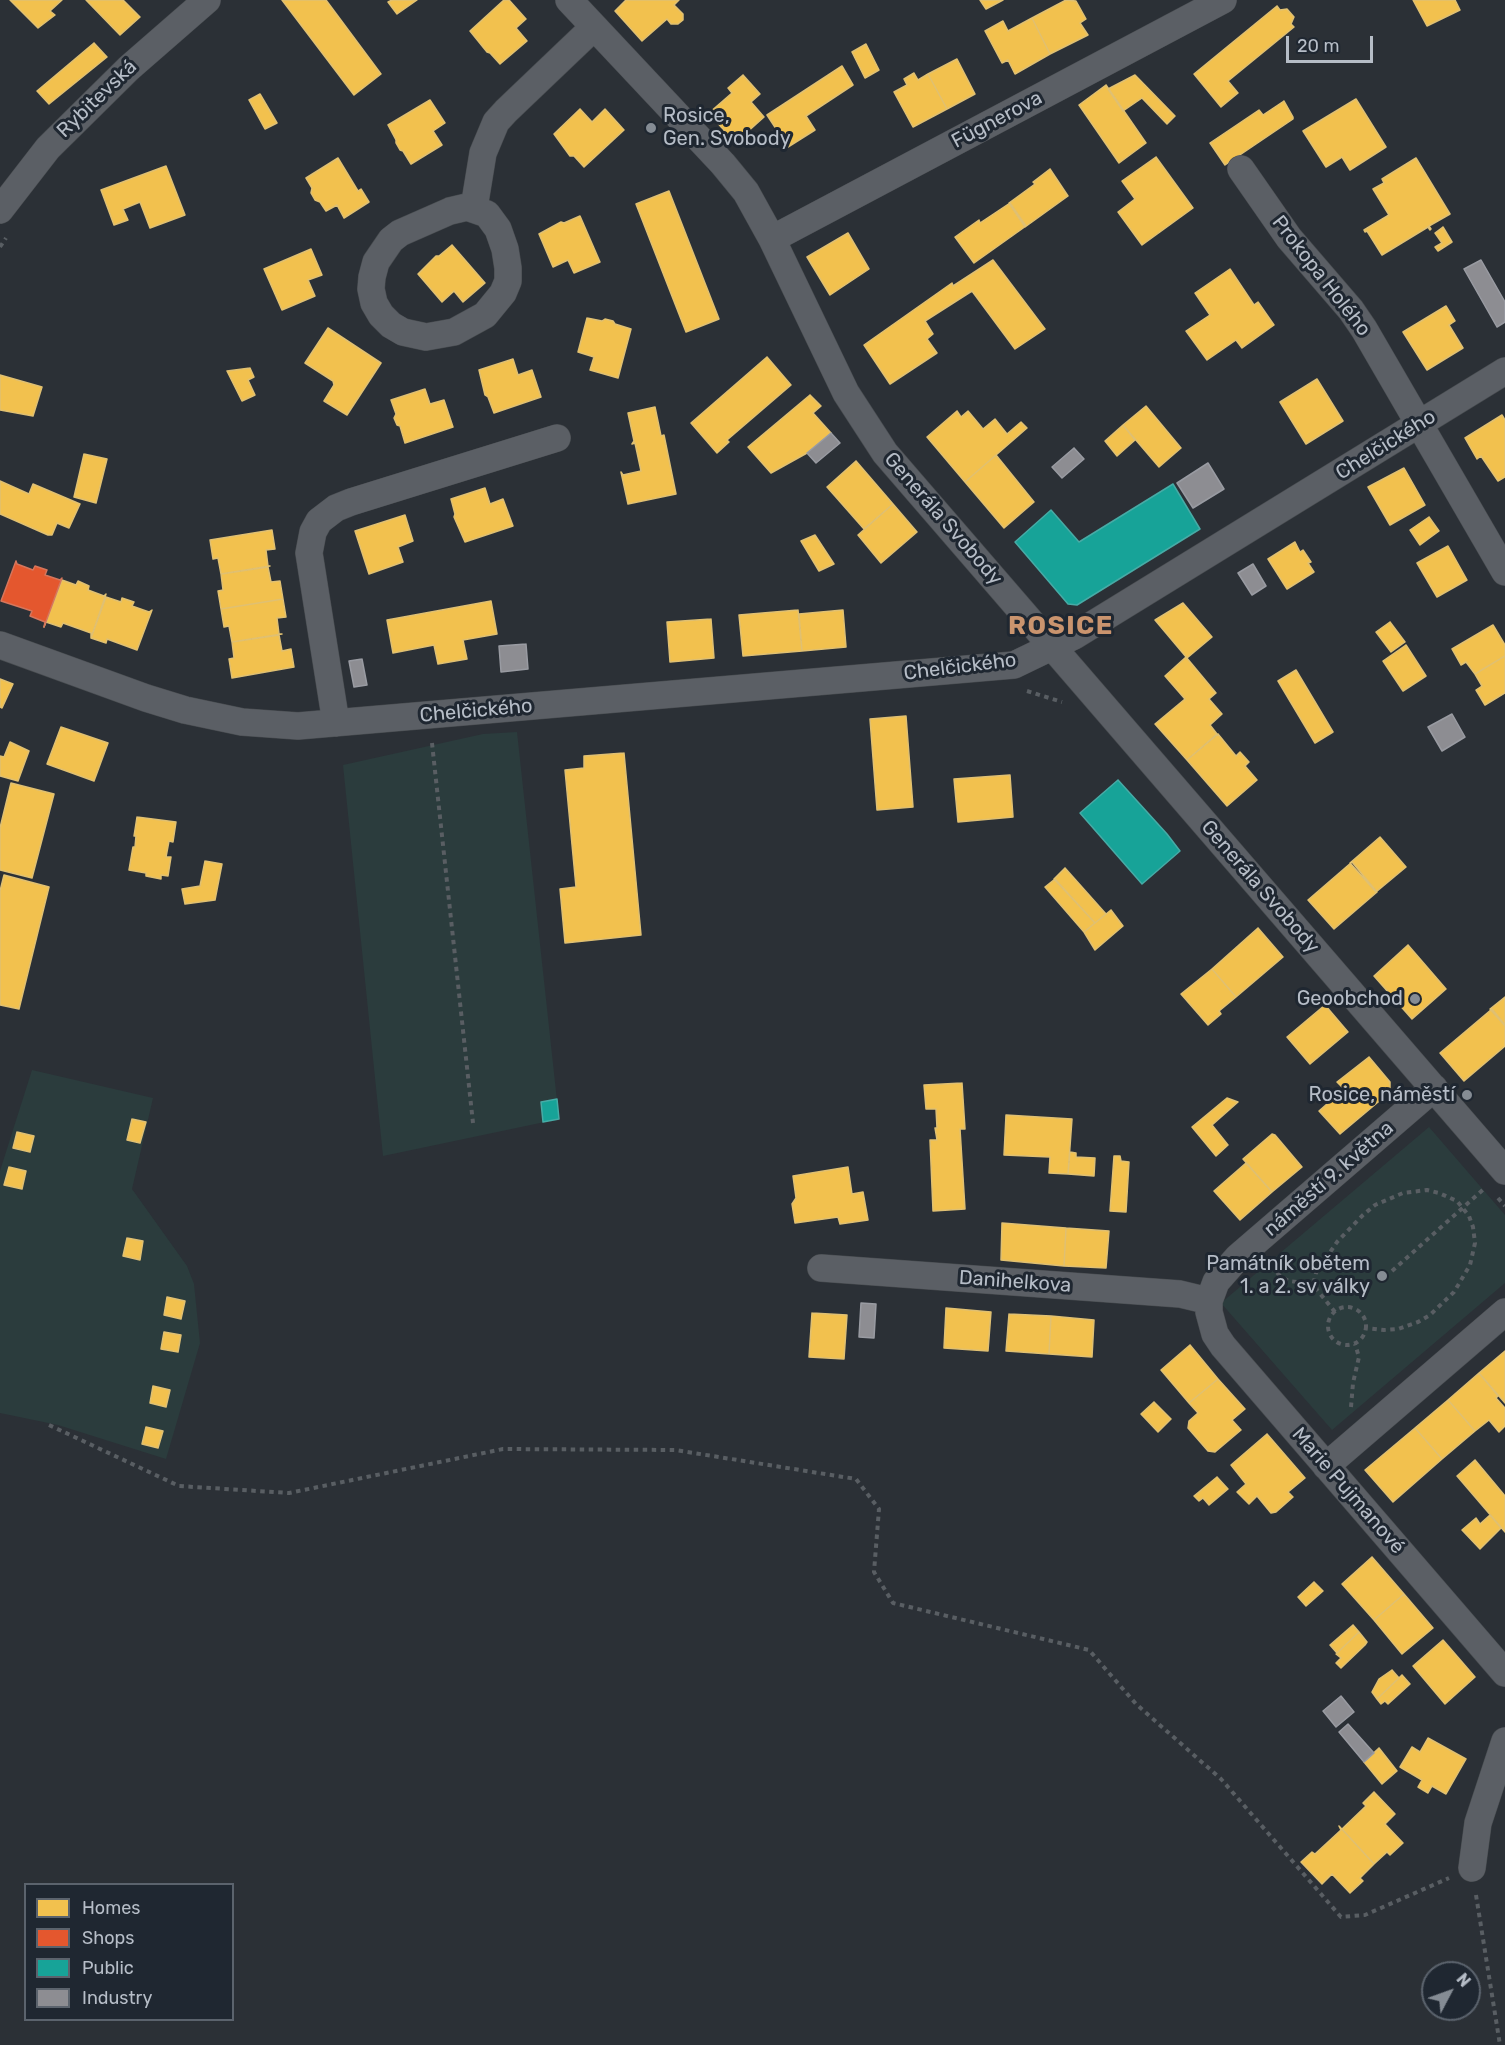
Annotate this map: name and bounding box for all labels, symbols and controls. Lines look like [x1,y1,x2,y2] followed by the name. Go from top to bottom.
[1289,24,1376,62] scale bar
[1297,35,1339,57] text: 20 m
[52,55,142,143] street label: Rybitevská
[948,86,1046,154] street label: Fügnerova
[663,104,791,151] place label: Rosice, Gen. Svobody
[644,121,658,135] marker: Rosice, Gen. Svobody
[1266,211,1376,341] street label: Prokopa Holého
[1332,405,1440,485] street label: Chelčického
[879,448,1007,590] street label: Generála Svobody
[1008,610,1114,642] district label: ROSICE
[902,648,1018,686] street label: Chelčického
[419,694,533,728] street label: Chelčického
[1196,816,1324,958] street label: Generála Svobody
[1297,987,1403,1011] place label: Geoobchod
[1408,992,1422,1006] marker: Geoobchod
[1308,1083,1455,1107] place label: Rosice, náměstí
[1460,1088,1474,1102] marker: Rosice, náměstí
[1259,1116,1399,1242] street label: náměstí 9. května
[1206,1252,1370,1299] place label: Památník obětem 1. a 2. sv války
[958,1266,1072,1298] street label: Danihelkova
[1375,1269,1389,1283] marker: Památník obětem 1. a 2. sv války
[1287,1423,1409,1559] street label: Marie Pujmanové
[24,1883,234,2021] legend
[82,1897,140,1919] text: Homes
[82,1927,134,1949] text: Shops
[82,1957,134,1979] text: Public
[1421,1961,1481,2021] north arrow
[1453,1970,1474,1991] text: N
[82,1987,152,2009] text: Industry

